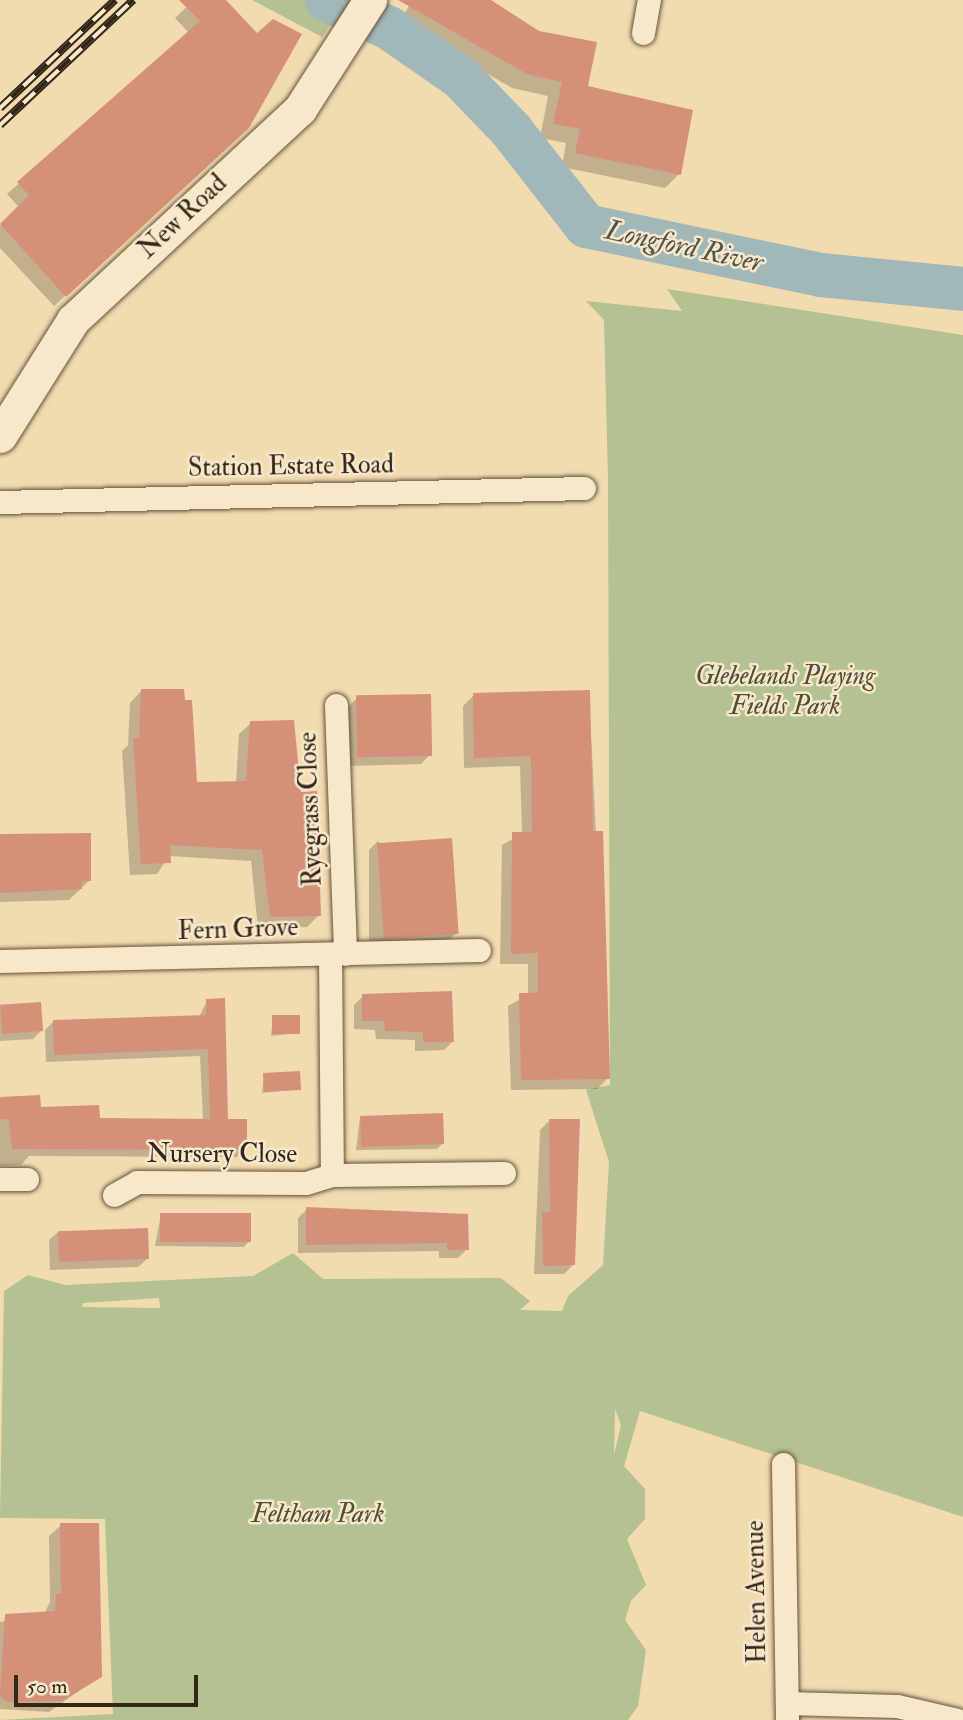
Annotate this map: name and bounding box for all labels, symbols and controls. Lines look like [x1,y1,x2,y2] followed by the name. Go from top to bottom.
[132,168,234,266] street label: New Road
[602,214,766,280] water label: Longford River
[188,450,394,484] street label: Station Estate Road
[695,661,875,722] park label: Glebelands Playing Fields Park
[293,731,329,887] street label: Ryegrass Close
[177,912,299,948] street label: Fern Grove
[147,1139,297,1171] street label: Nursery Close
[251,1499,385,1531] park label: Feltham Park
[740,1520,774,1664] street label: Helen Avenue
[18,1660,201,1704] scale bar
[27,1673,68,1700] text: 50 m

